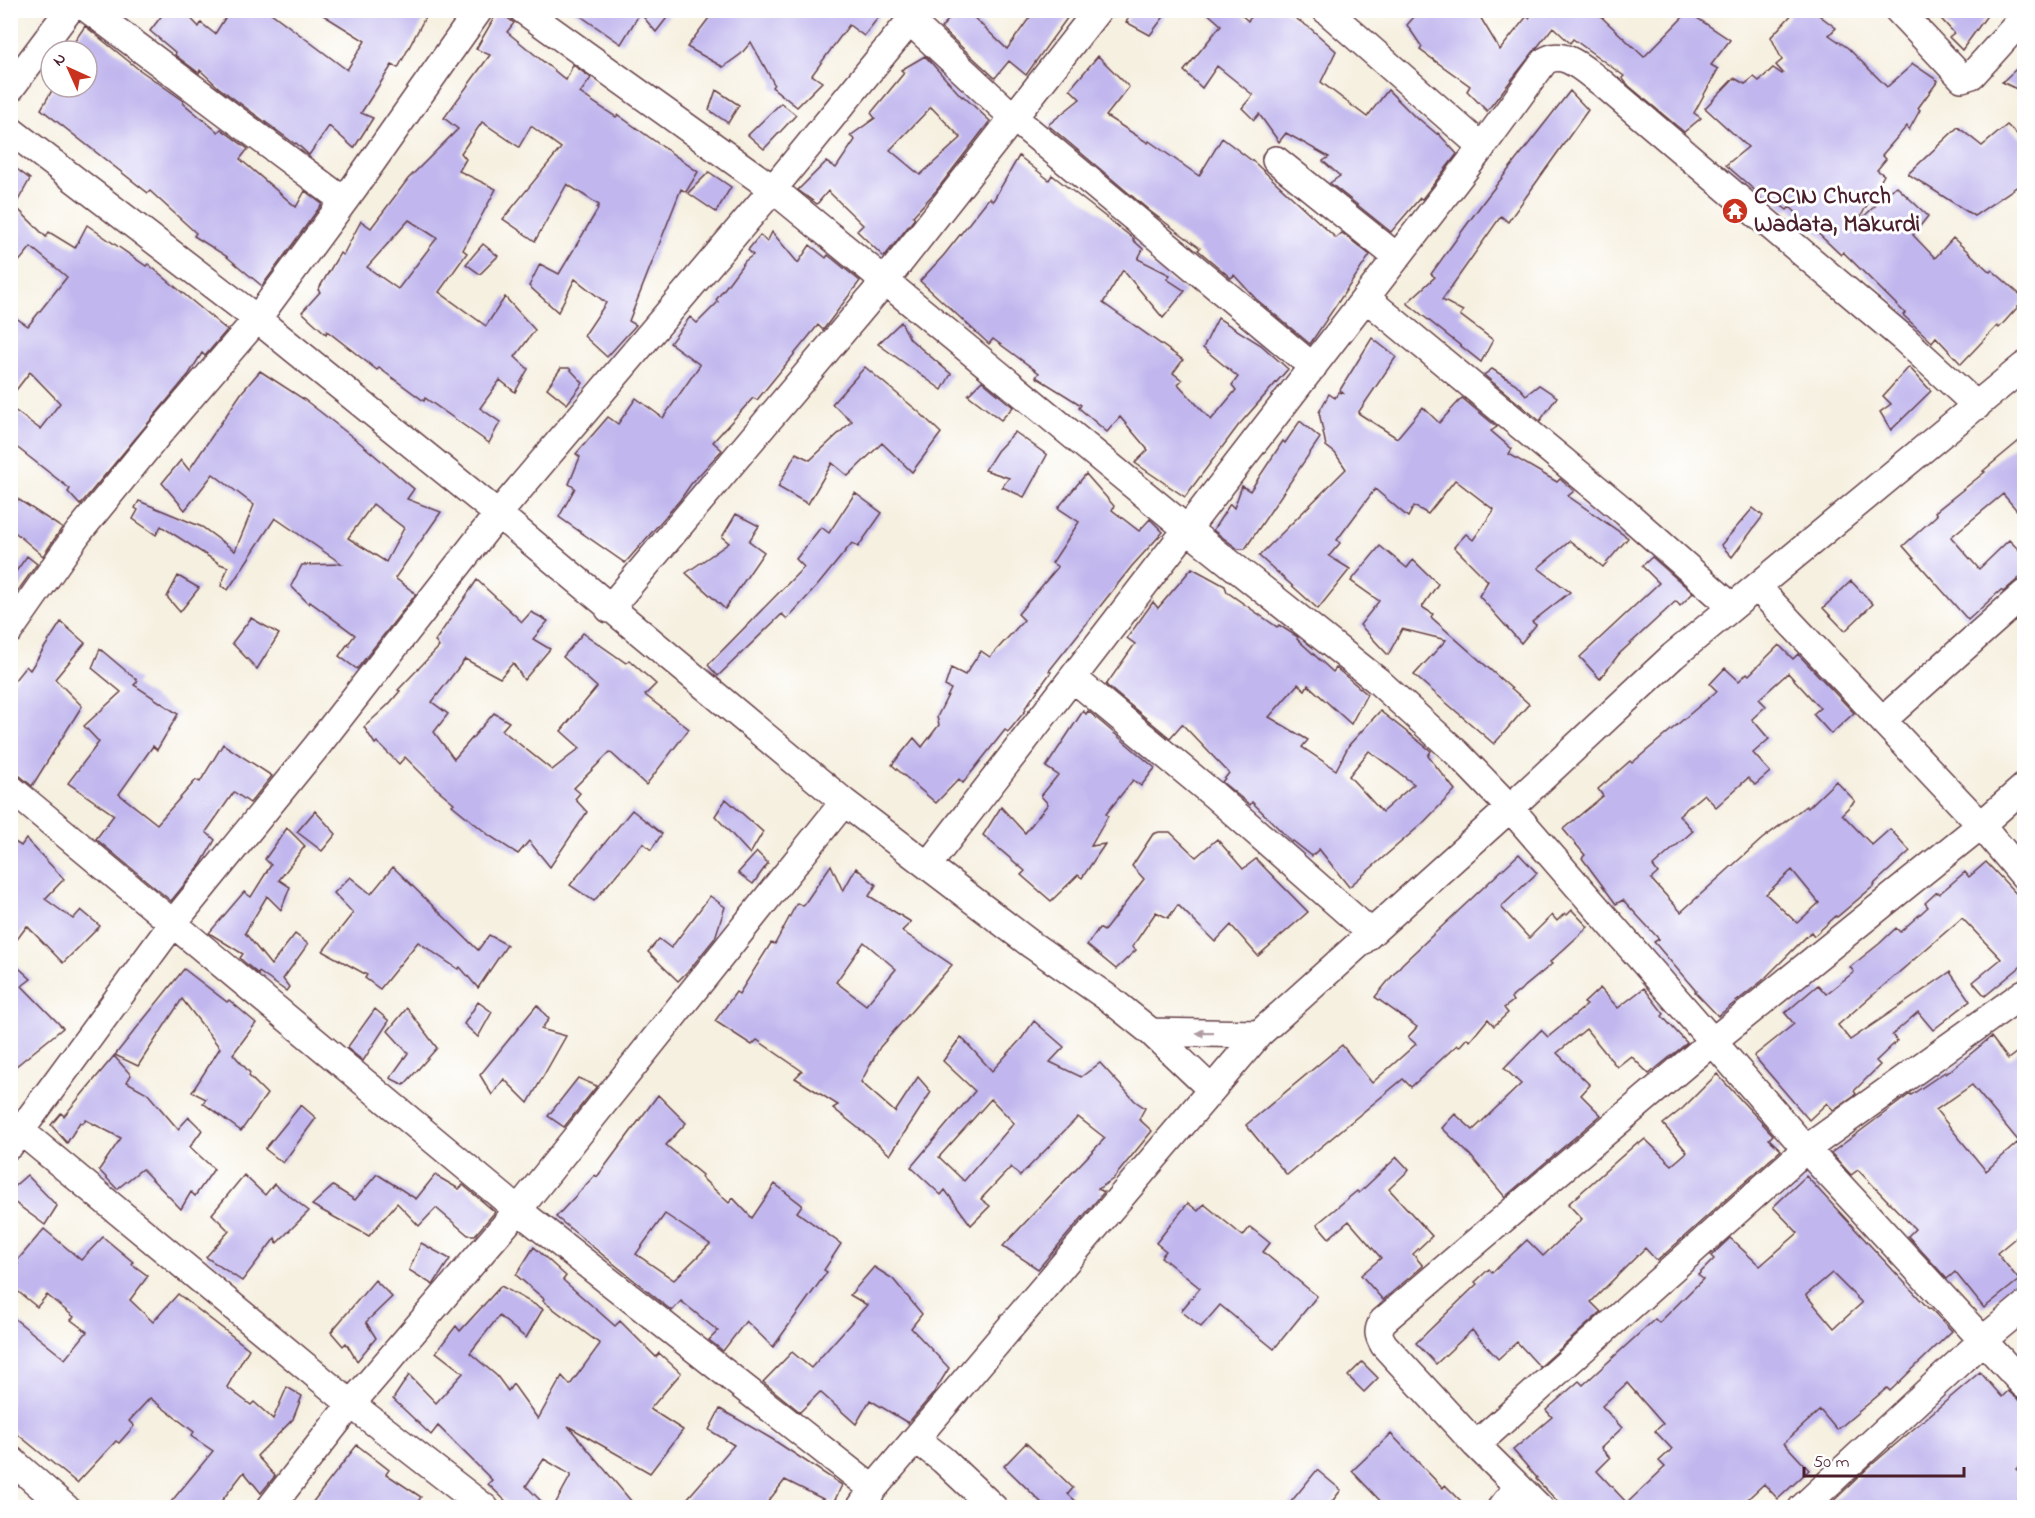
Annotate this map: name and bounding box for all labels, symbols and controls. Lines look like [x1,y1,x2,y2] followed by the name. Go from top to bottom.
[39,39,99,99] north arrow
[47,47,72,72] text: N
[1754,180,1920,243] place label: COCIN Church Wadata, Makurdi
[1720,196,1750,226] temple icon: COCIN Church Wadata, Makurdi
[1195,1028,1214,1038] one-way arrow
[1804,1440,1964,1478] scale bar
[1813,1450,1850,1476] text: 50 m

